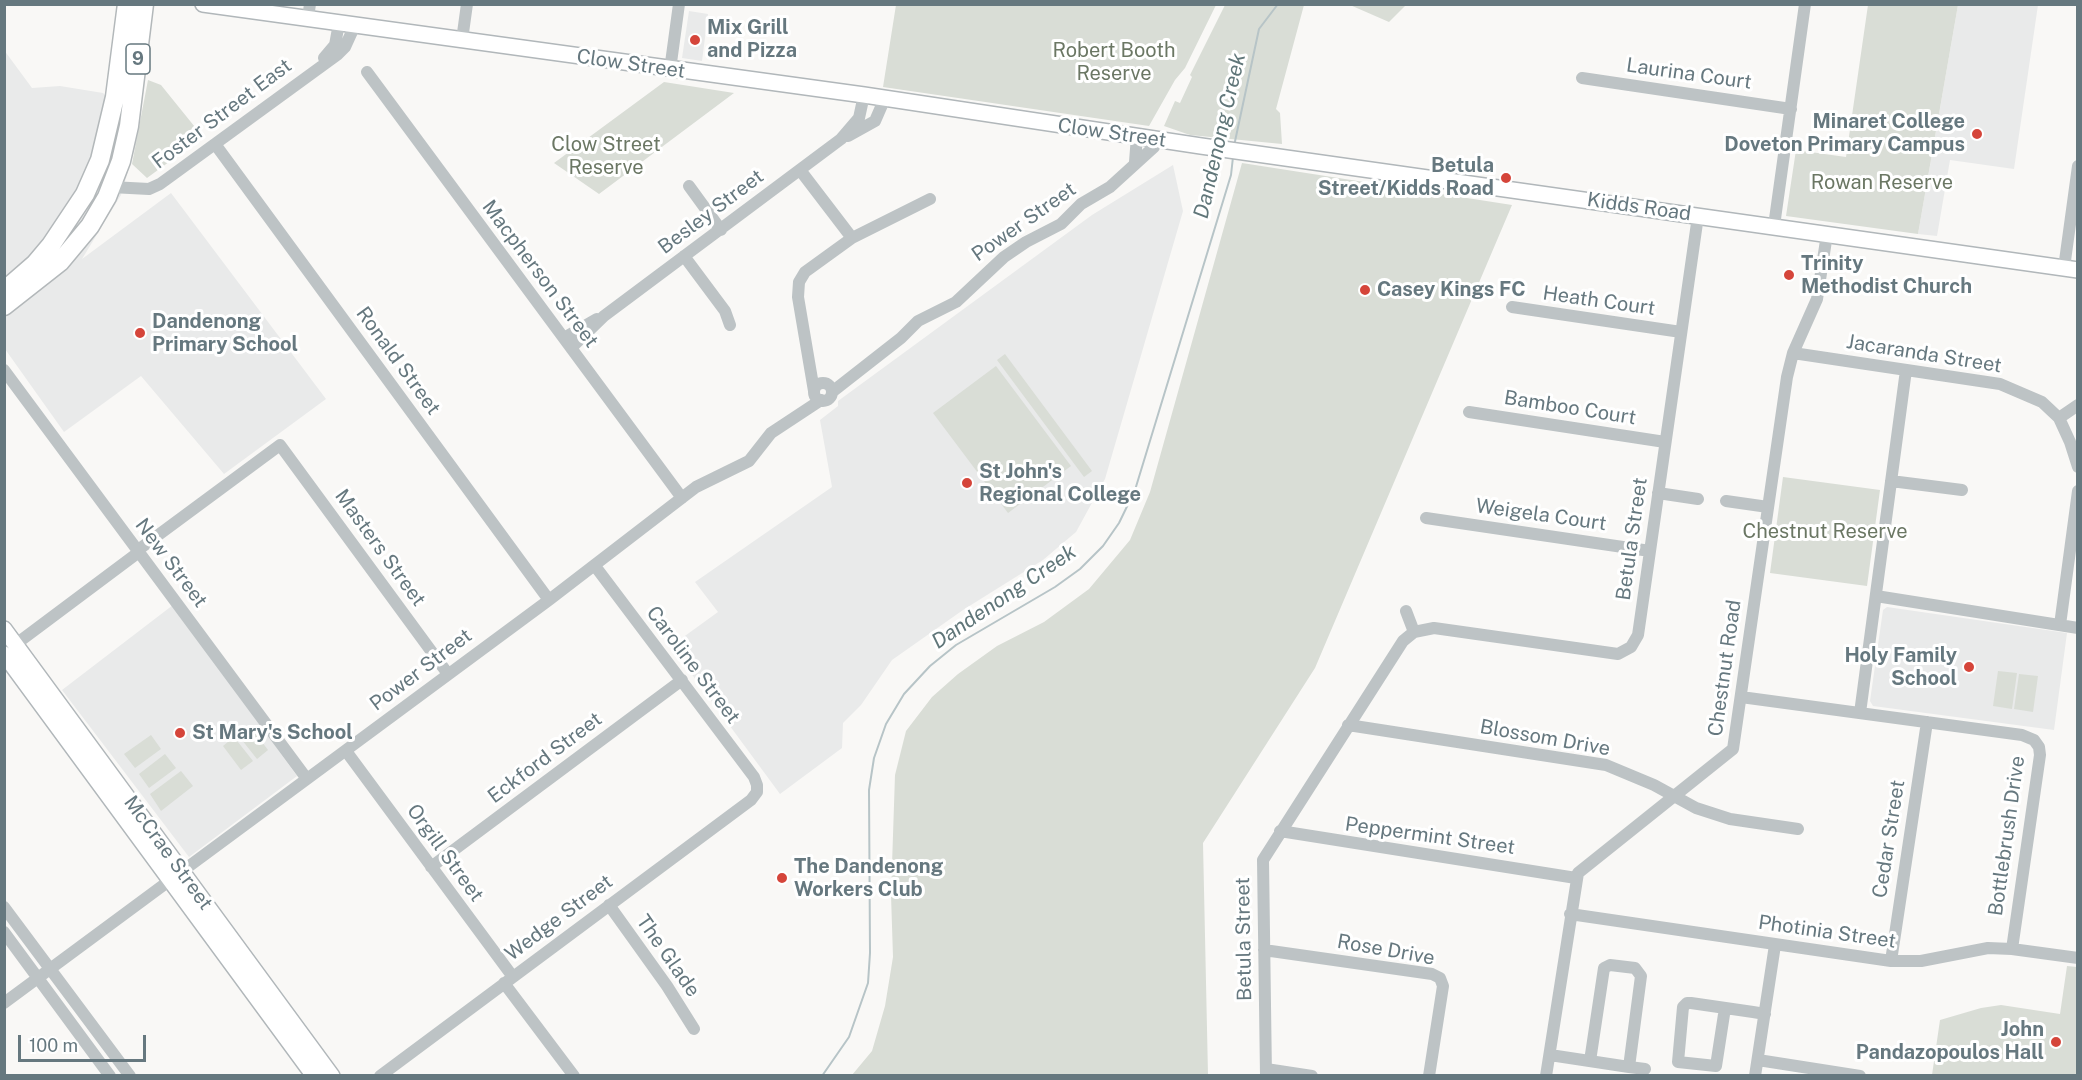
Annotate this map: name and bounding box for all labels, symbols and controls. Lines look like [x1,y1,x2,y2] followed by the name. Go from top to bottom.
[707,16,797,63] place label: Mix Grill and Pizza
[688,33,702,47] marker: Mix Grill and Pizza
[1053,39,1175,86] park label: Robert Booth Reserve
[126,44,150,74] road number: 9
[575,45,687,83] street label: Clow Street
[1189,51,1251,221] water label: Dandenong Creek
[1625,53,1753,95] street label: Laurina Court
[148,54,296,174] street label: Foster Street East
[1724,110,1965,157] place label: Minaret College Doveton Primary Campus
[1056,114,1168,152] street label: Clow Street
[1970,127,1984,141] marker: Minaret College Doveton Primary Campus
[551,133,661,180] park label: Clow Street Reserve
[1318,154,1494,201] place label: Betula Street/Kidds Road
[654,165,768,259] street label: Besley Street
[1499,171,1513,185] marker: Betula Street/Kidds Road
[1811,171,1953,195] park label: Rowan Reserve
[967,177,1081,267] street label: Power Street
[1585,188,1693,226] street label: Kidds Road
[477,196,603,352] street label: Macpherson Street
[1801,252,1972,299] place label: Trinity Methodist Church
[1782,268,1796,282] marker: Trinity Methodist Church
[1377,278,1526,302] place label: Casey Kings FC
[1541,281,1657,321] street label: Heath Court
[1358,283,1372,297] marker: Casey Kings FC
[351,302,445,420] street label: Ronald Street
[152,310,298,357] place label: Dandenong Primary School
[133,326,147,340] marker: Dandenong Primary School
[1845,330,2003,378] street label: Jacaranda Street
[1502,386,1638,430] street label: Bamboo Court
[979,460,1141,507] place label: St John's Regional College
[960,476,974,490] marker: St John's Regional College
[1611,476,1653,602] street label: Betula Street
[330,485,430,611] street label: Masters Street
[1474,494,1608,536] street label: Weigela Court
[130,514,212,612] street label: New Street
[1742,520,1908,544] park label: Chestnut Reserve
[927,539,1081,655] water label: Dandenong Creek
[1704,598,1746,738] street label: Chestnut Road
[641,602,745,728] street label: Caroline Street
[365,624,477,716] street label: Power Street
[1844,644,1957,691] place label: Holy Family School
[1962,660,1976,674] marker: Holy Family School
[483,707,607,809] street label: Eckford Street
[1478,715,1612,761] street label: Blossom Drive
[192,721,353,745] place label: St Mary's School
[173,726,187,740] marker: St Mary's School
[1984,754,2030,918] street label: Bottlebrush Drive
[1868,778,1910,900] street label: Cedar Street
[119,791,217,915] street label: McCrae Street
[402,800,488,906] street label: Orgill Street
[1343,812,1517,860] street label: Peppermint Street
[794,855,943,902] place label: The Dandenong Workers Club
[501,870,617,966] street label: Wedge Street
[775,871,789,885] marker: The Dandenong Workers Club
[1231,877,1257,1001] street label: Betula Street
[631,910,705,1002] street label: The Glade
[1757,910,1897,954] street label: Photinia Street
[1335,930,1437,970] street label: Rose Drive
[1856,1018,2044,1065] place label: John Pandazopoulos Hall
[21,1023,148,1061] scale bar
[29,1035,78,1056] text: 100 m
[2049,1035,2063,1049] marker: John Pandazopoulos Hall

